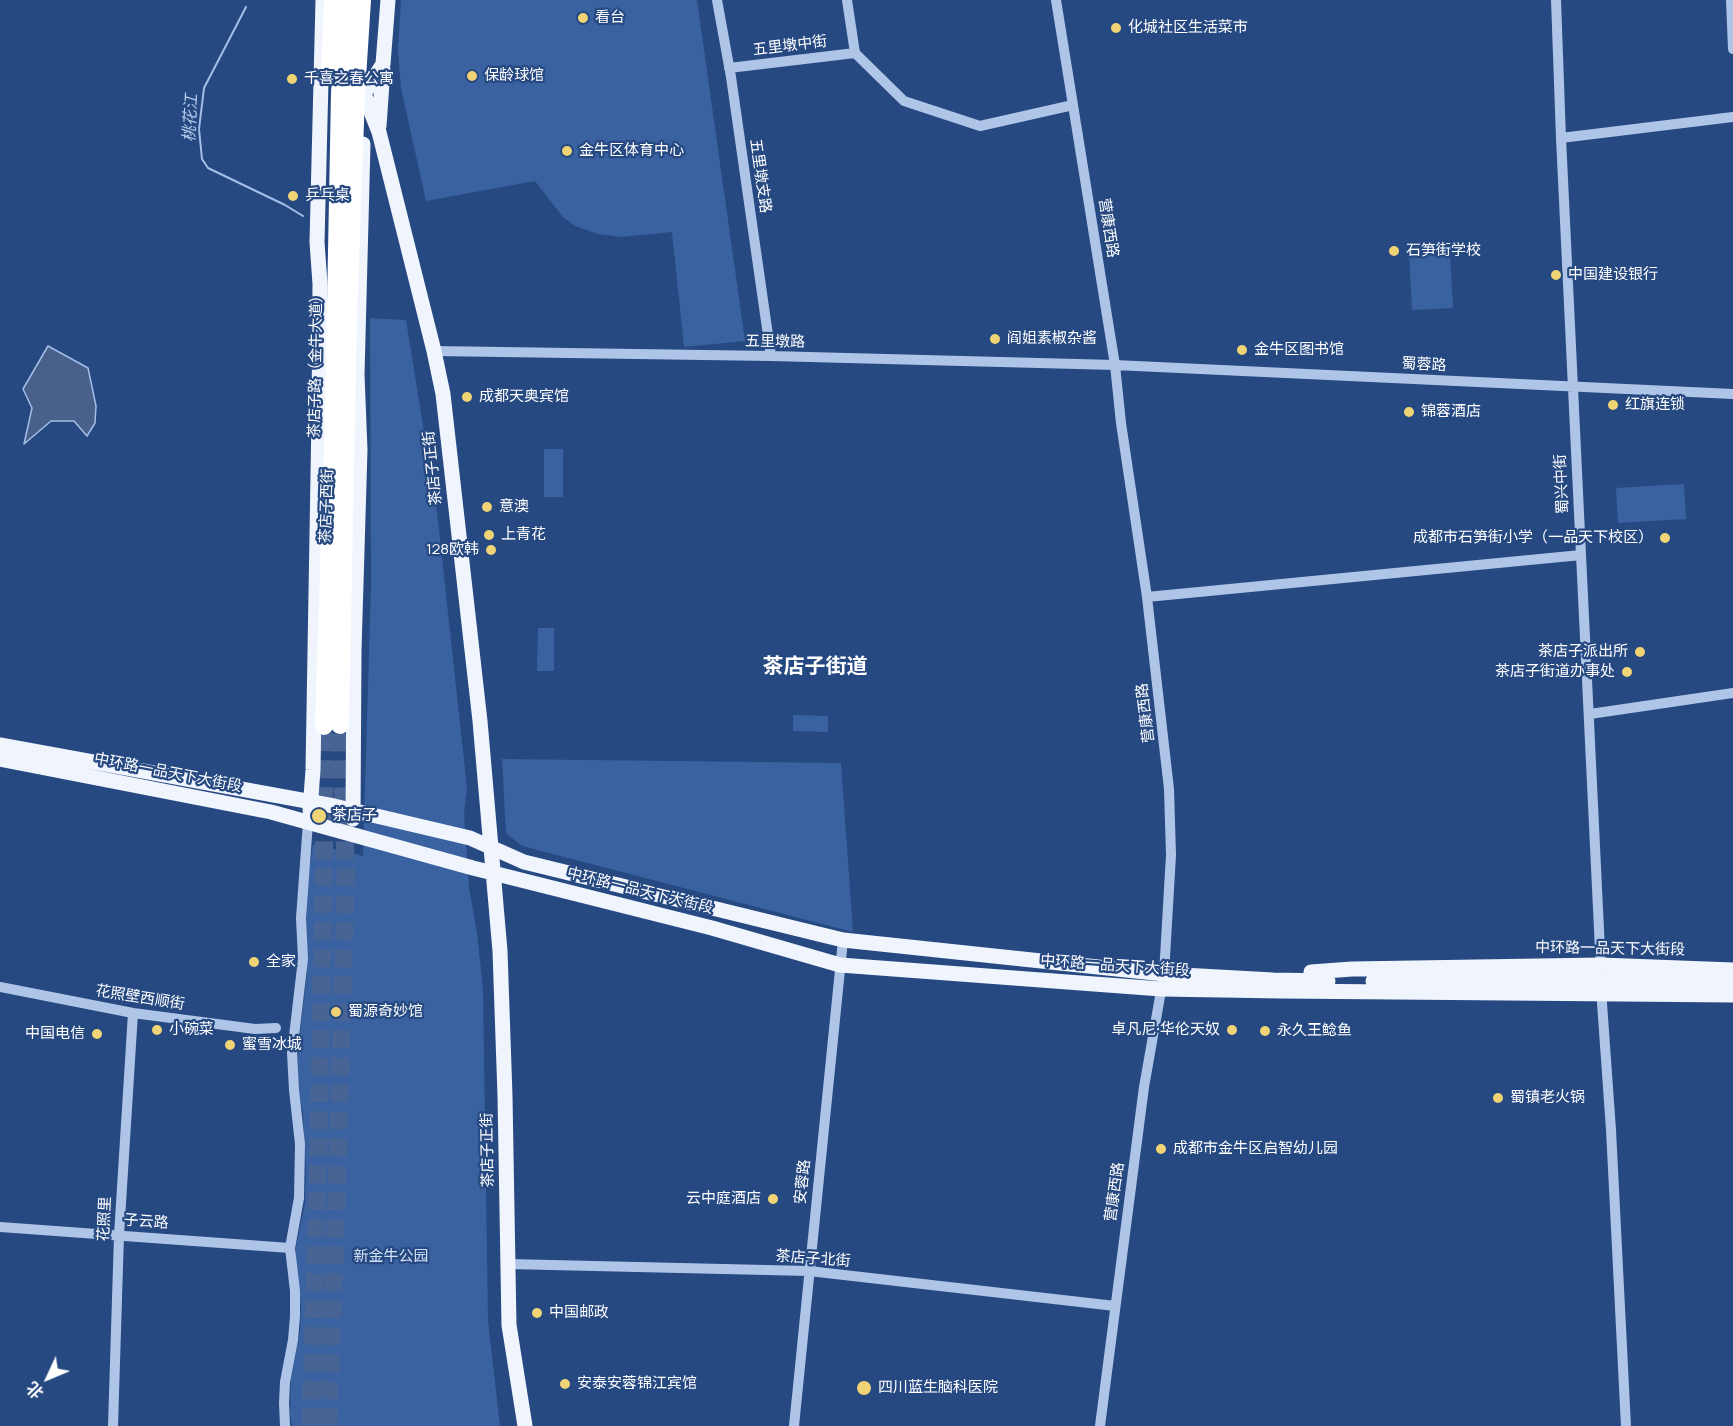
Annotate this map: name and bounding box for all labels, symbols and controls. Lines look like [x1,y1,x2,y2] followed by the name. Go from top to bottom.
[595,9,625,27] place label: 看台
[576,11,590,25] marker: 看台
[1128,19,1248,37] place label: 化城社区生活菜市
[1109,21,1123,35] marker: 化城社区生活菜市
[752,32,828,60] street label: 五里墩中街
[484,67,544,85] place label: 保龄球馆
[465,69,479,83] marker: 保龄球馆
[304,70,394,88] place label: 千喜之春公寓
[285,72,299,86] marker: 千喜之春公寓
[180,94,202,142] water label: 桃花江
[746,138,774,214] street label: 五里墩支路
[579,142,684,160] place label: 金牛区体育中心
[560,144,574,158] marker: 金牛区体育中心
[305,187,350,205] place label: 乒乓桌
[286,189,300,203] marker: 乒乓桌
[1094,197,1122,259] street label: 营康西路
[1406,242,1481,260] place label: 石笋街学校
[1387,244,1401,258] marker: 石笋街学校
[1568,266,1658,284] place label: 中国建设银行
[1549,268,1563,282] marker: 中国建设银行
[306,288,326,438] street label: 茶店子路（金牛大道）
[1007,330,1097,348] place label: 阎姐素椒杂酱
[745,332,805,352] street label: 五里墩路
[988,332,1002,346] marker: 阎姐素椒杂酱
[1254,341,1344,359] place label: 金牛区图书馆
[1235,343,1249,357] marker: 金牛区图书馆
[1401,355,1447,375] street label: 蜀蓉路
[479,388,569,406] place label: 成都天奥宾馆
[460,390,474,404] marker: 成都天奥宾馆
[1625,396,1685,414] place label: 红旗连锁
[1606,398,1620,412] marker: 红旗连锁
[1421,403,1481,421] place label: 锦蓉酒店
[1402,405,1416,419] marker: 锦蓉酒店
[420,430,446,506] street label: 茶店子正街
[1551,454,1573,514] street label: 蜀兴中街
[317,468,337,544] street label: 茶店子西街
[499,498,529,516] place label: 意澳
[480,500,494,514] marker: 意澳
[501,526,546,544] place label: 上青花
[482,528,496,542] marker: 上青花
[1413,529,1653,547] place label: 成都市石笋街小学（一品天下校区）
[1658,531,1672,545] marker: 成都市石笋街小学（一品天下校区）
[426,541,479,559] place label: 128欧韩
[484,543,498,557] marker: 128欧韩
[1538,643,1628,661] place label: 茶店子派出所
[1633,645,1647,659] marker: 茶店子派出所
[763,654,867,680] district label: 茶店子街道
[1495,663,1615,681] place label: 茶店子街道办事处
[1620,665,1634,679] marker: 茶店子街道办事处
[1133,682,1159,744] street label: 营康西路
[93,750,243,796] street label: 中环路一品天下大街段
[310,807,328,825] marker: 茶店子
[332,807,377,825] place label: 茶店子
[565,864,715,918] street label: 中环路一品天下大街段
[1535,939,1685,959] street label: 中环路一品天下大街段
[1040,952,1190,980] street label: 中环路一品天下大街段
[266,953,296,971] place label: 全家
[247,955,261,969] marker: 全家
[94,982,186,1014] street label: 花照壁西顺街
[348,1003,423,1021] place label: 蜀源奇妙馆
[329,1005,343,1019] marker: 蜀源奇妙馆
[169,1021,214,1039] place label: 小碗菜
[1112,1021,1220,1039] place label: 卓凡尼·华伦天奴
[1277,1022,1352,1040] place label: 永久王鲶鱼
[150,1023,164,1037] marker: 小碗菜
[1225,1023,1239,1037] marker: 卓凡尼·华伦天奴
[1258,1024,1272,1038] marker: 永久王鲶鱼
[25,1025,85,1043] place label: 中国电信
[90,1027,104,1041] marker: 中国电信
[242,1036,302,1054] place label: 蜜雪冰城
[223,1038,237,1052] marker: 蜜雪冰城
[1510,1089,1585,1107] place label: 蜀镇老火锅
[1491,1091,1505,1105] marker: 蜀镇老火锅
[478,1112,498,1188] street label: 茶店子正街
[1173,1140,1338,1158] place label: 成都市金牛区启智幼儿园
[1154,1142,1168,1156] marker: 成都市金牛区启智幼儿园
[792,1159,814,1205] street label: 安蓉路
[1102,1161,1128,1223] street label: 营康西路
[686,1190,761,1208] place label: 云中庭酒店
[766,1192,780,1206] marker: 云中庭酒店
[95,1196,115,1242] street label: 花照里
[123,1211,169,1233] street label: 子云路
[775,1247,851,1271] street label: 茶店子北街
[354,1248,428,1266] park label: 新金牛公园
[549,1304,609,1322] place label: 中国邮政
[530,1306,544,1320] marker: 中国邮政
[18,1348,78,1408] north arrow
[577,1375,697,1393] place label: 安泰安蓉锦江宾馆
[22,1377,49,1404] text: 北
[558,1377,572,1391] marker: 安泰安蓉锦江宾馆
[855,1379,873,1397] marker: 四川蓝生脑科医院
[878,1379,998,1397] place label: 四川蓝生脑科医院

